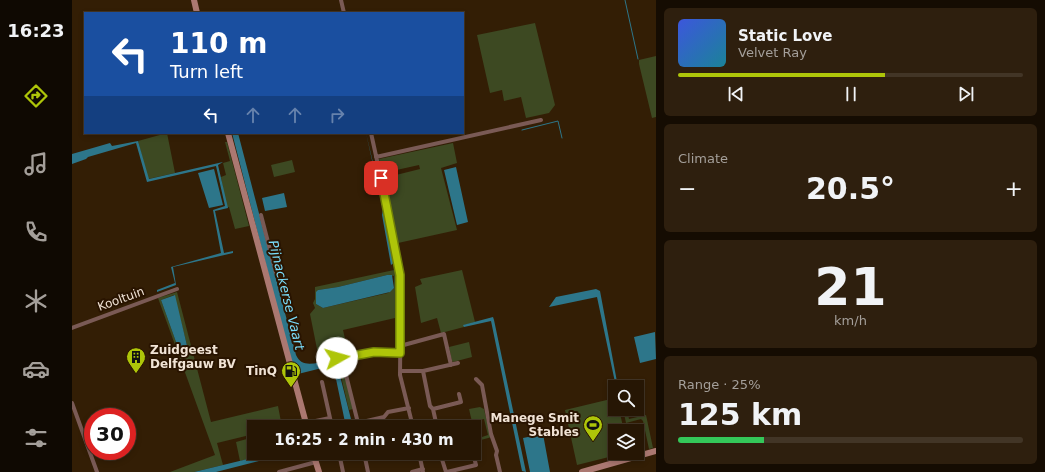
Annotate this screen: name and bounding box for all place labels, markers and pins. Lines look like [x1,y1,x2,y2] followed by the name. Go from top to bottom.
[364,161,398,195] pin
[150,343,237,371] place label: Zuidgeest Delfgauw BV
[125,346,147,374] building icon: Zuidgeest Delfgauw BV
[280,360,302,388] fuel station icon: TinQ
[246,364,277,378] place label: TinQ
[490,411,579,439] place label: Manege Smit Stables
[582,414,604,442] sports icon: Manege Smit Stables

